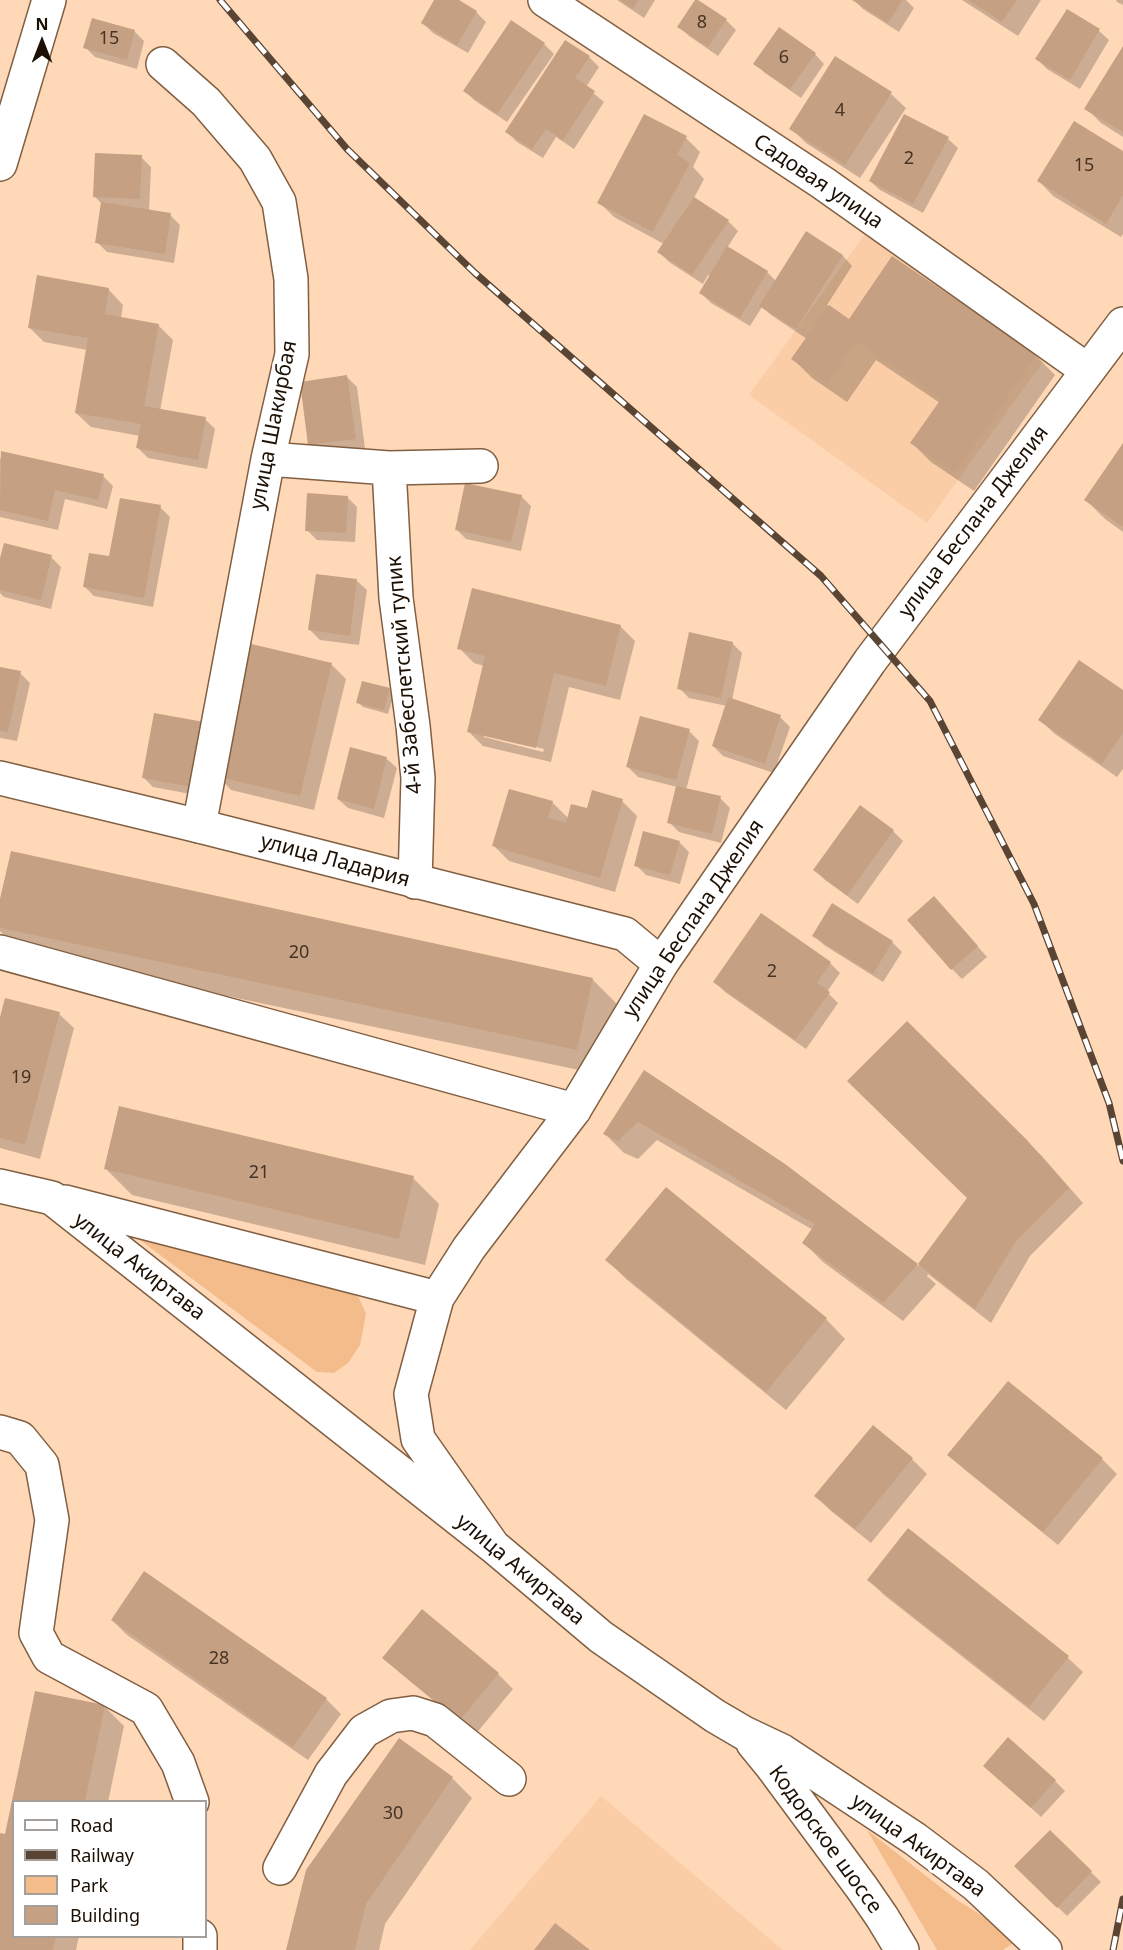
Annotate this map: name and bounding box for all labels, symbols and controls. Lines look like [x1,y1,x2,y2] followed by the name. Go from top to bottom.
[12,12,72,72] north arrow
[697,12,707,34] house number: 8
[35,13,49,35] text: N
[99,28,119,50] house number: 15
[779,47,789,69] house number: 6
[835,100,845,122] house number: 4
[748,129,888,235] street label: Садовая улица
[904,148,914,170] house number: 2
[1074,155,1094,177] house number: 15
[245,338,303,512] street label: улица Шакирбая
[894,421,1054,623] street label: улица Беслана Джелия
[382,555,428,795] street label: 4-й Забеслетский тупик
[618,815,770,1023] street label: улица Беслана Джелия
[258,829,412,893] street label: улица Ладария
[289,942,309,964] house number: 20
[767,961,777,983] house number: 2
[11,1067,31,1089] house number: 19
[249,1162,269,1184] house number: 21
[68,1208,210,1326] street label: улица Акиртава
[451,1509,589,1631] street label: улица Акиртава
[209,1648,229,1670] house number: 28
[763,1761,887,1919] street label: Кодорское шоссе
[846,1789,990,1903] street label: улица Акиртава
[12,1800,207,1938] legend
[383,1803,403,1825] house number: 30
[70,1813,113,1837] text: Road
[70,1843,134,1867] text: Railway
[70,1873,108,1897] text: Park
[70,1903,140,1927] text: Building

